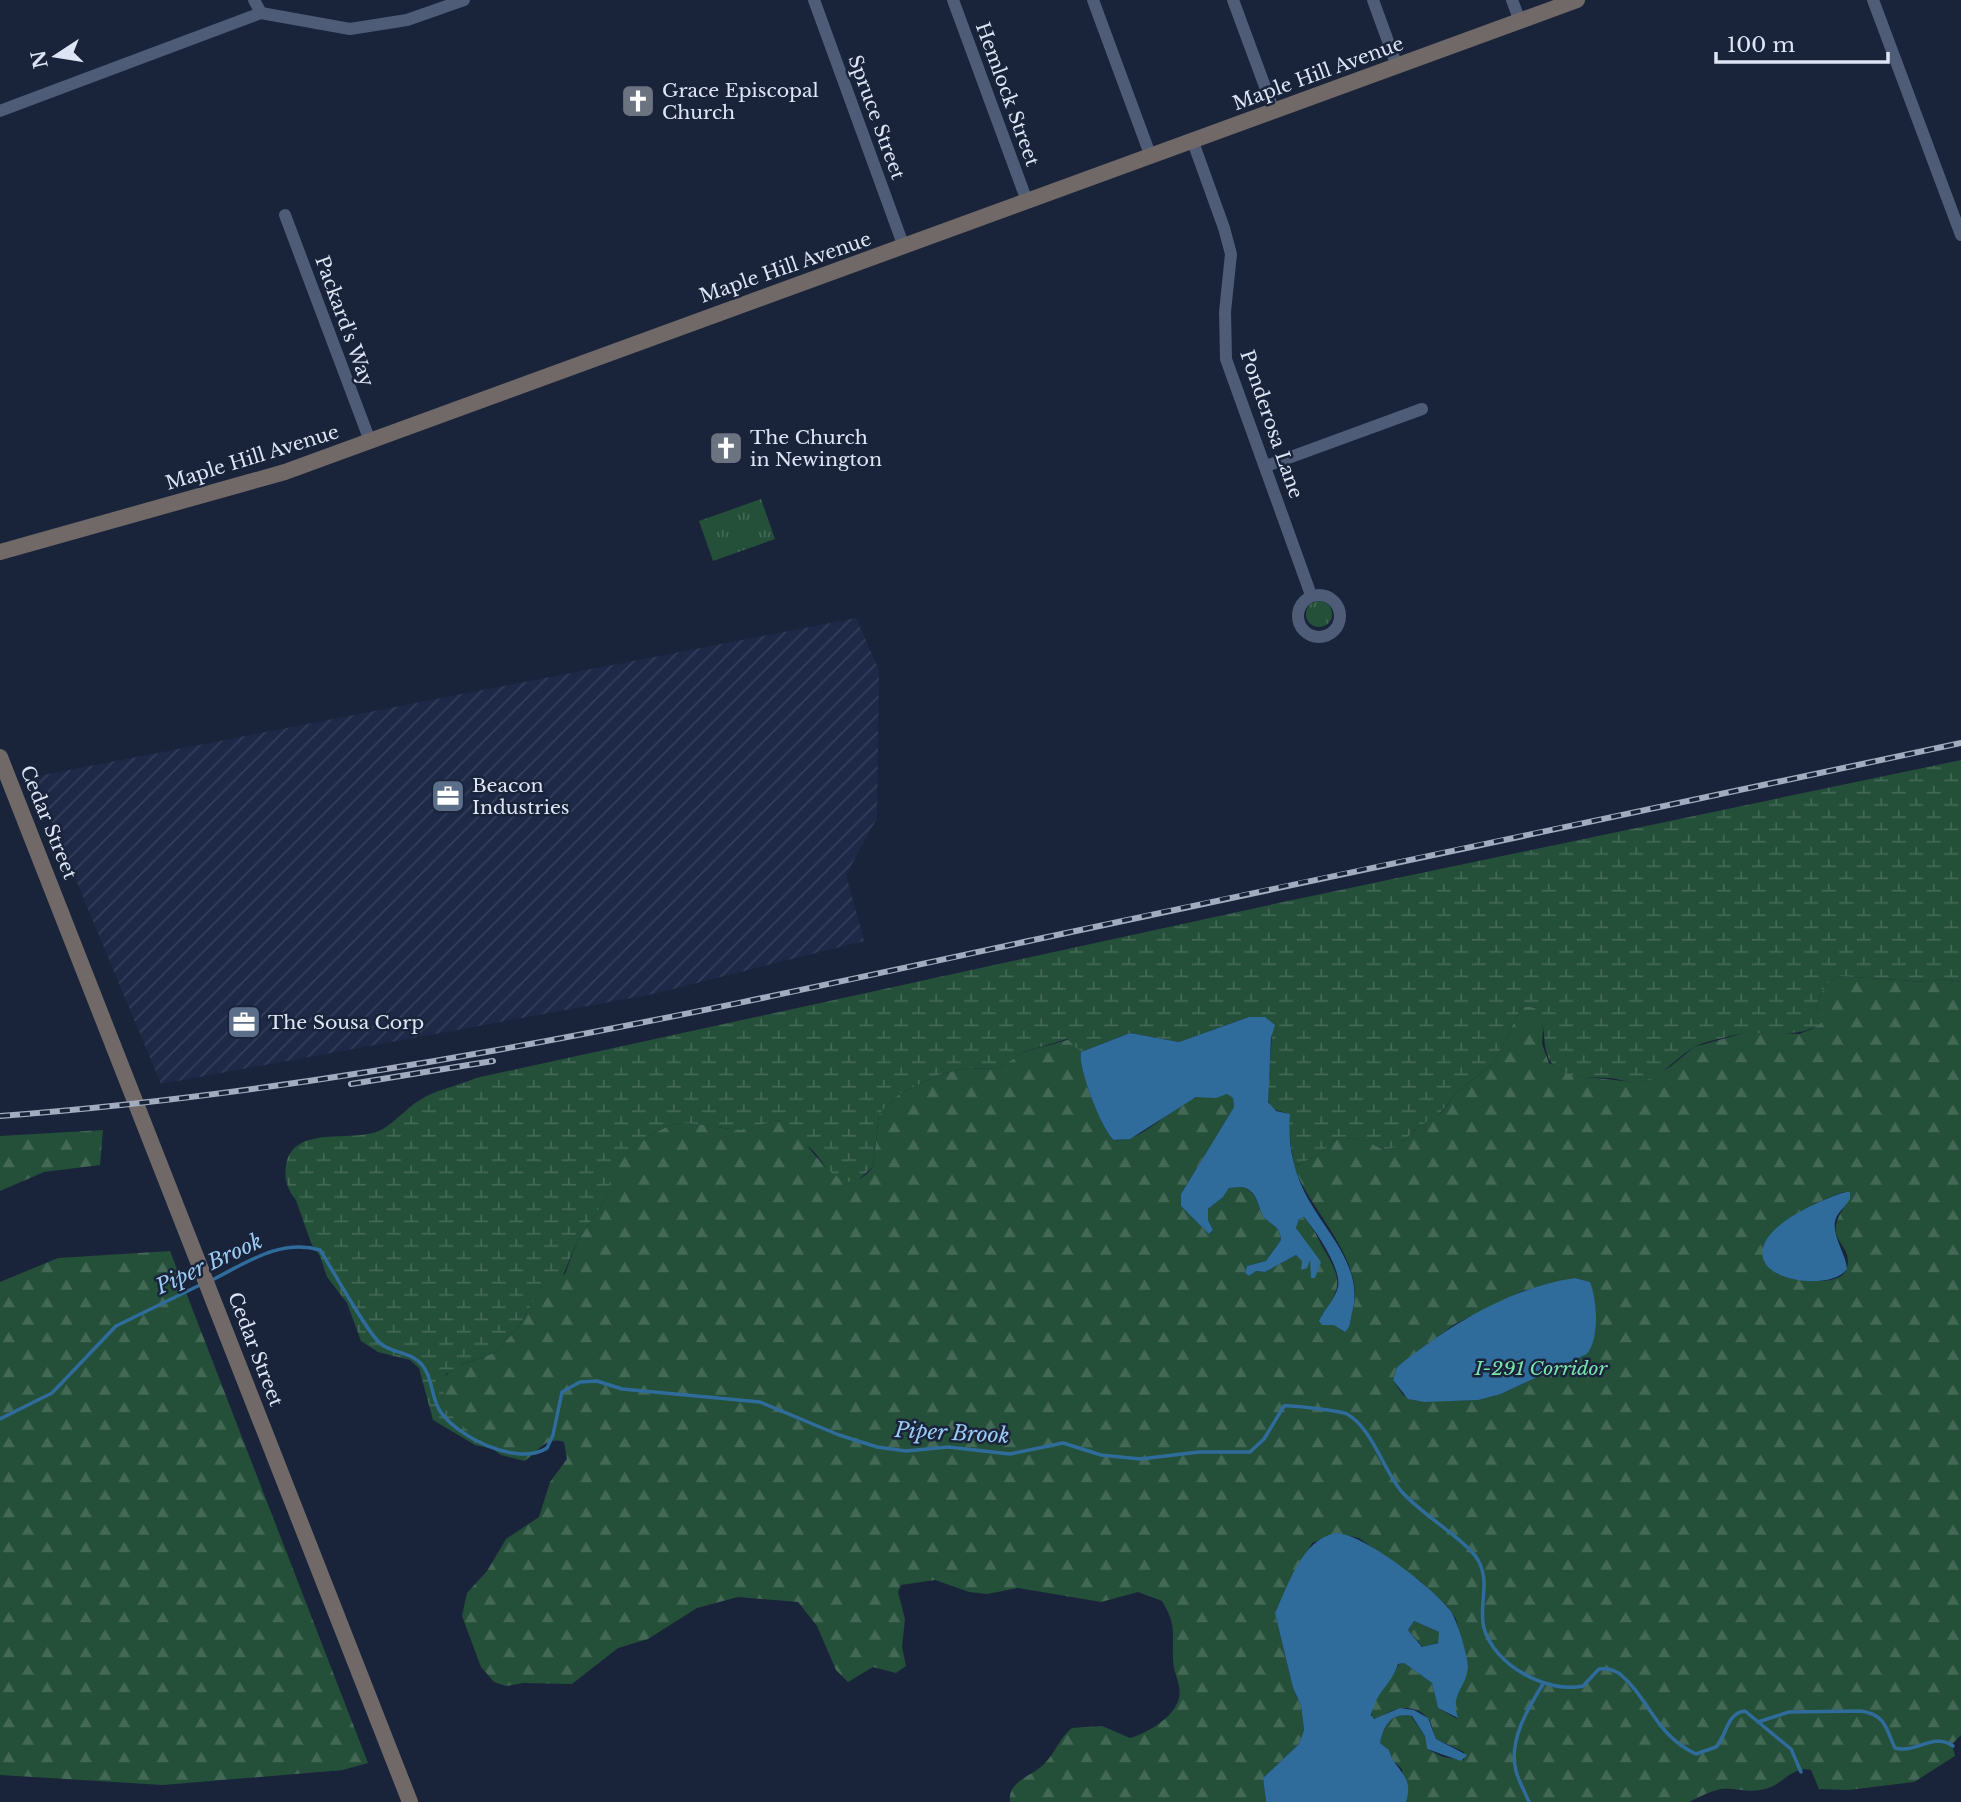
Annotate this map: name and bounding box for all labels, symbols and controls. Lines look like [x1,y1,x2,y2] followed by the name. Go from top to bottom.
[971,19,1044,170] street label: Hemlock Street
[21,21,91,91] north arrow
[1716,21,1888,65] scale bar
[1230,32,1407,115] street label: Maple Hill Avenue
[1727,32,1795,58] text: 100 m
[27,48,53,71] text: N
[843,52,910,183] street label: Spruce Street
[662,79,819,124] place label: Grace Episcopal Church
[619,82,657,120] church icon: Grace Episcopal Church
[696,227,874,308] street label: Maple Hill Avenue
[310,253,379,390] street label: Packard's Way
[1235,347,1308,502] street label: Ponderosa Lane
[163,420,342,495] street label: Maple Hill Avenue
[750,426,882,471] place label: The Church in Newington
[707,429,745,467] church icon: The Church in Newington
[15,762,82,883] street label: Cedar Street
[472,774,569,819] place label: Beacon Industries
[429,777,467,815] office icon: Beacon Industries
[225,1003,263,1041] office icon: The Sousa Corp
[268,1011,424,1034] place label: The Sousa Corp
[151,1228,267,1300] water label: Piper Brook
[223,1289,288,1410] street label: Cedar Street
[1474,1357,1608,1380] park label: I-291 Corridor
[893,1417,1010,1449] water label: Piper Brook

